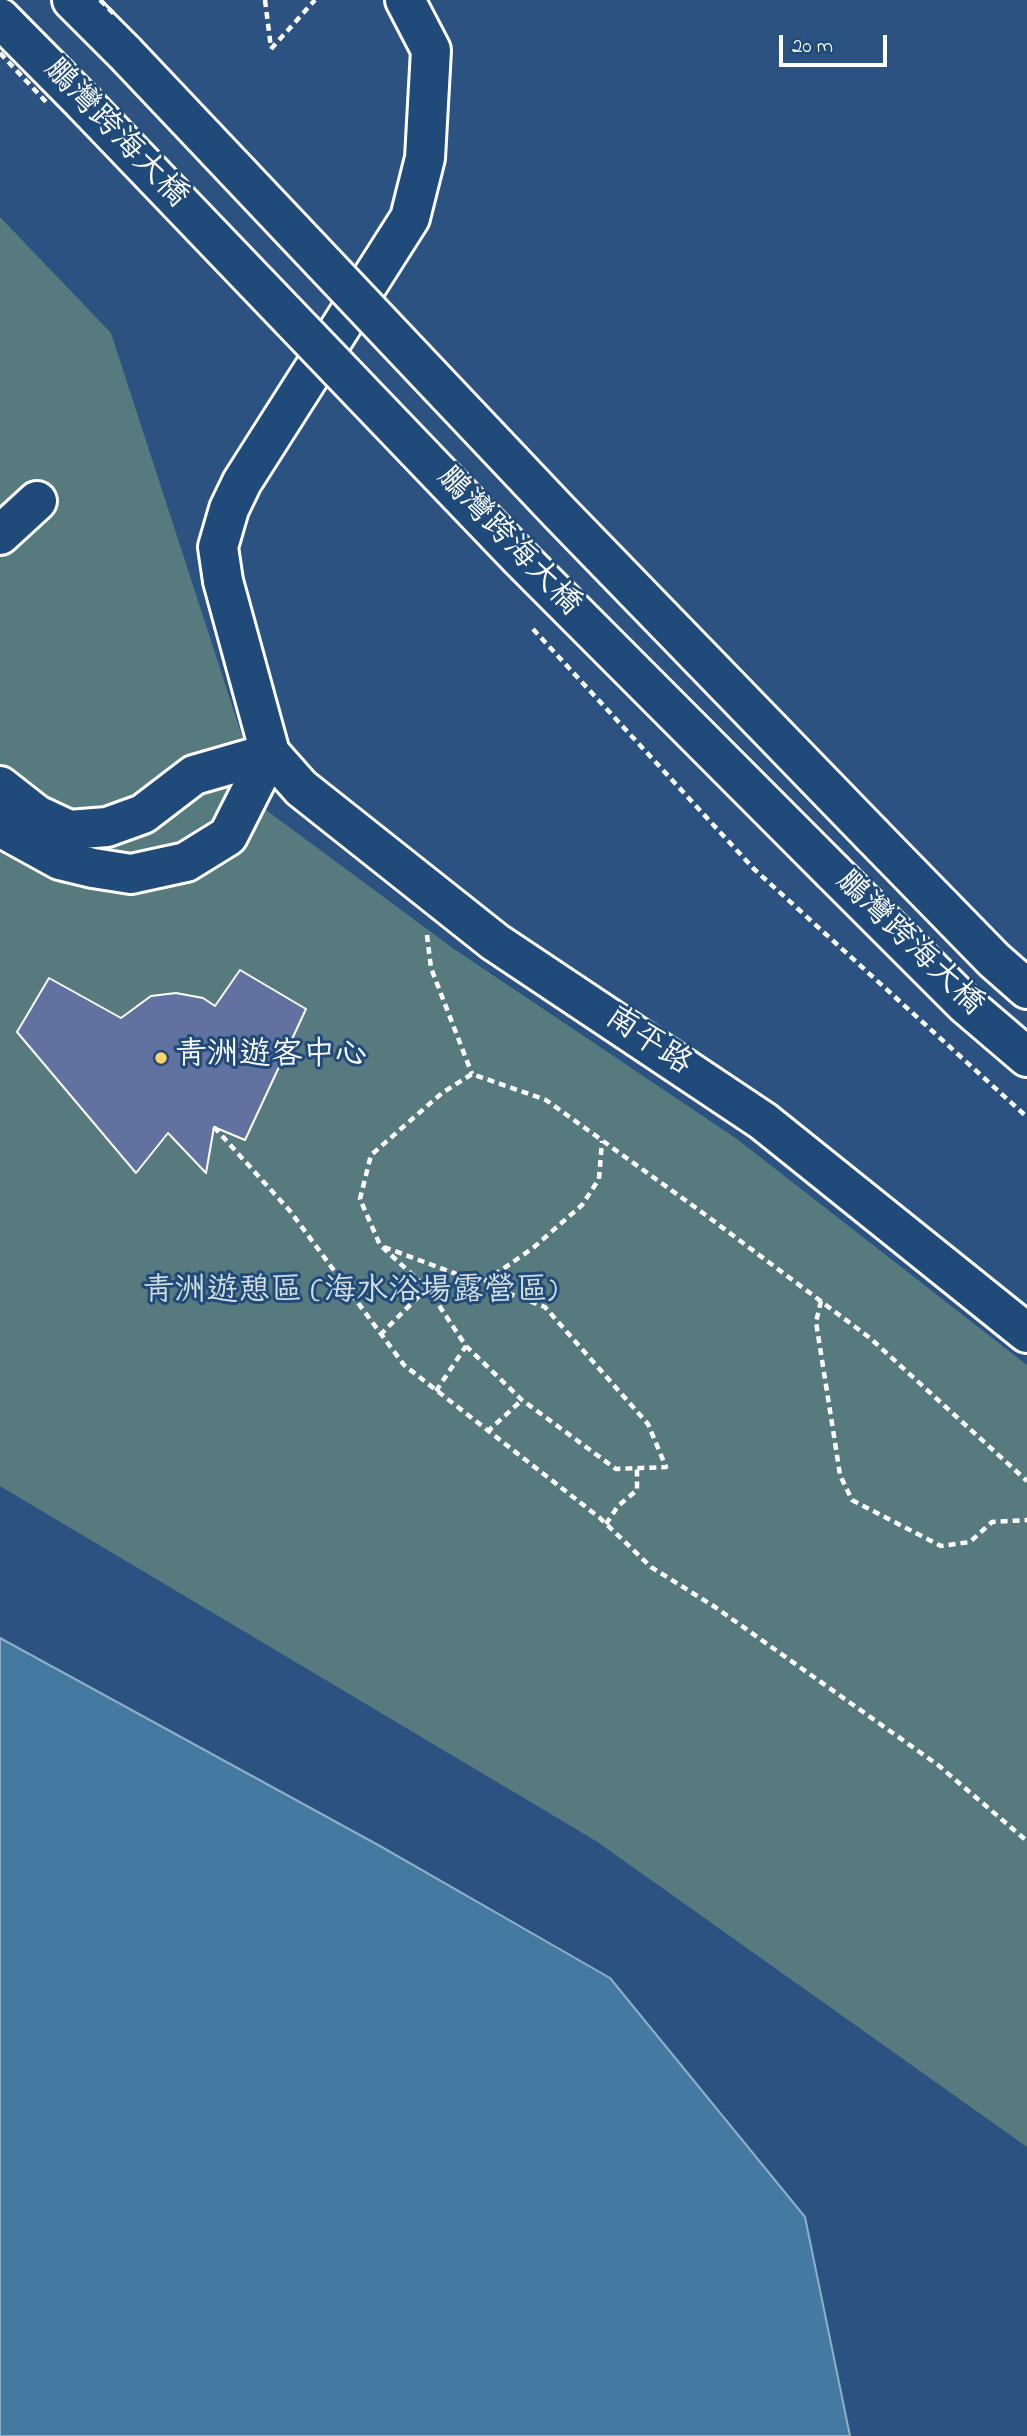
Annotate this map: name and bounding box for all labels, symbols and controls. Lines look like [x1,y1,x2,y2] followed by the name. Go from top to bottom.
[782,21,890,65] scale bar
[792,32,833,62] text: 20 m
[34,53,194,217] street label: 鵬灣跨海大橋
[427,461,587,625] street label: 鵬灣跨海大橋
[826,865,990,1025] street label: 鵬灣跨海大橋
[596,1000,698,1086] street label: 南平路
[175,1039,367,1077] place label: 青洲遊客中心
[153,1050,169,1066] marker: 青洲遊客中心
[143,1275,557,1313] park label: 青洲遊憩區 (海水浴場露營區)

